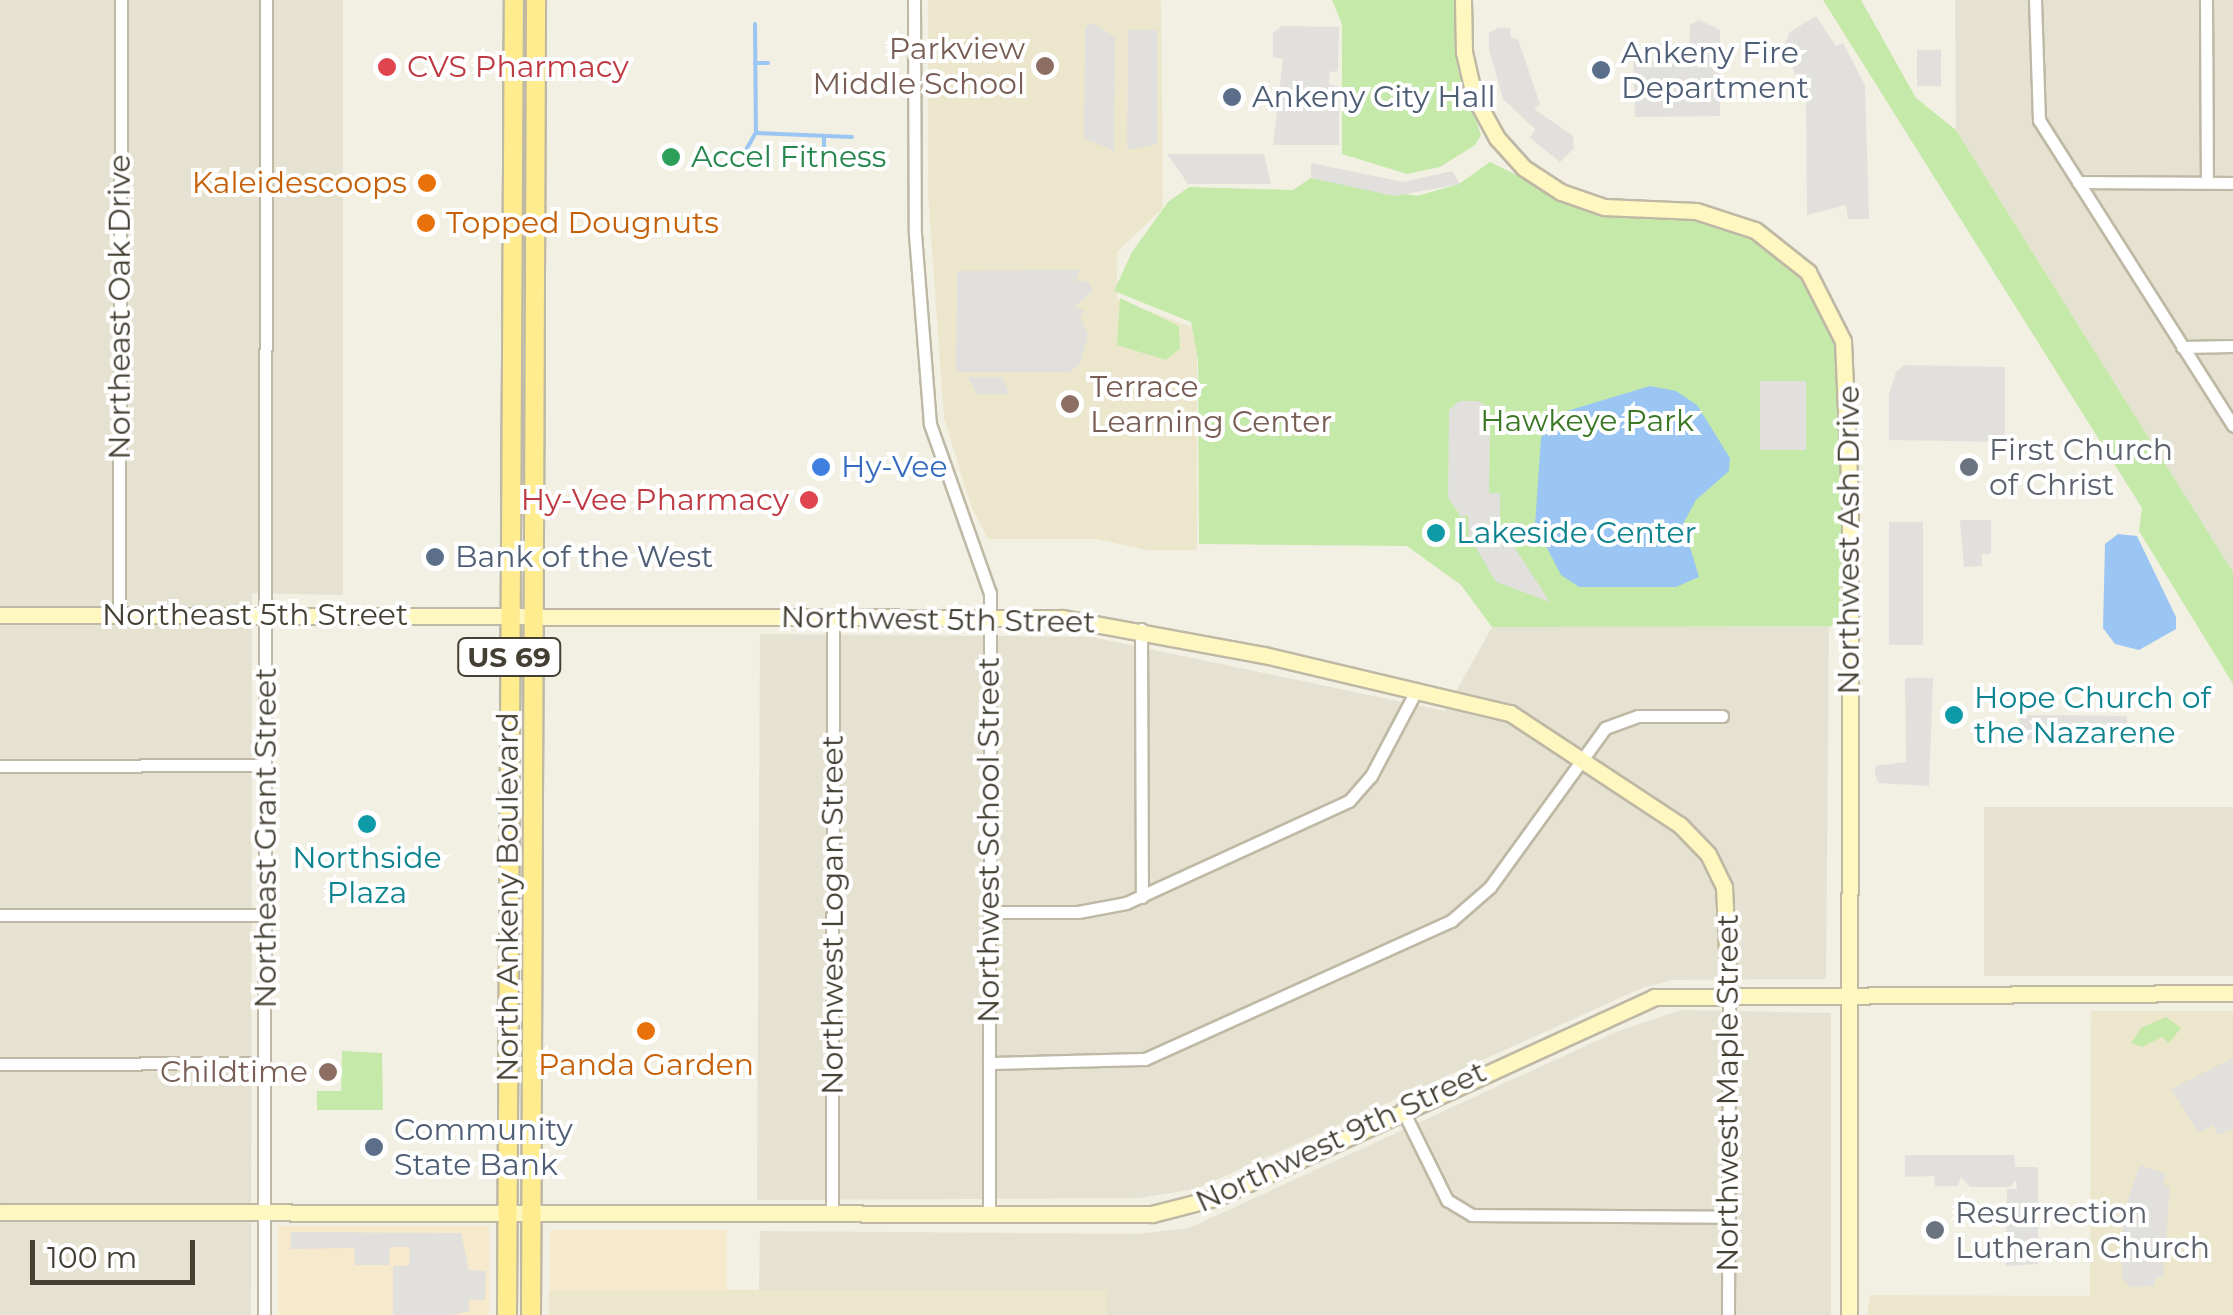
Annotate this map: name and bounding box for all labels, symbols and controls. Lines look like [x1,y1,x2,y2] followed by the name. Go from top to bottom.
[812,31,1025,102] place label: Parkview Middle School
[1621,35,1809,106] place label: Ankeny Fire Department
[407,49,629,85] place label: CVS Pharmacy
[1034,55,1056,77] marker: Parkview Middle School
[376,56,398,78] marker: CVS Pharmacy
[1590,59,1612,81] marker: Ankeny Fire Department
[1252,79,1496,115] place label: Ankeny City Hall
[1221,86,1243,108] marker: Ankeny City Hall
[691,139,886,175] place label: Accel Fitness
[660,146,682,168] marker: Accel Fitness
[102,154,138,460] street label: Northeast Oak Drive
[192,165,407,201] place label: Kaleidescoops
[416,172,438,194] marker: Kaleidescoops
[446,205,719,241] place label: Topped Dougnuts
[415,212,437,234] marker: Topped Dougnuts
[1090,369,1332,440] place label: Terrace Learning Center
[1831,385,1867,695] street label: Northwest Ash Drive
[1059,393,1081,415] marker: Terrace Learning Center
[1480,403,1694,439] park label: Hawkeye Park
[1989,432,2173,502] place label: First Church of Christ
[841,449,948,485] place label: Hy-Vee
[810,456,832,478] marker: Hy-Vee
[1958,456,1980,478] marker: First Church of Christ
[521,482,789,518] place label: Hy-Vee Pharmacy
[798,489,820,511] marker: Hy-Vee Pharmacy
[1456,515,1697,551] place label: Lakeside Center
[1425,522,1447,544] marker: Lakeside Center
[455,539,713,575] place label: Bank of the West
[424,546,446,568] marker: Bank of the West
[102,597,408,633] street label: Northeast 5th Street
[780,599,1096,641] street label: Northwest 5th Street
[456,634,562,680] road number: US 69
[971,657,1007,1023] street label: Northwest School Street
[248,668,284,1008] street label: Northeast Grant Street
[1974,680,2211,750] place label: Hope Church of the Nazarene
[1943,704,1965,726] marker: Hope Church of the Nazarene
[490,712,526,1082] street label: North Ankeny Boulevard
[815,735,851,1095] street label: Northwest Logan Street
[356,813,378,835] marker: Northside Plaza
[292,840,442,910] place label: Northside Plaza
[1710,914,1746,1272] street label: Northwest Maple Street
[635,1020,657,1042] marker: Panda Garden
[538,1047,754,1083] place label: Panda Garden
[160,1054,308,1090] place label: Childtime
[1190,1054,1492,1220] street label: Northwest 9th Street
[317,1061,339,1083] marker: Childtime
[394,1112,573,1182] place label: Community State Bank
[363,1136,385,1158] marker: Community State Bank
[1955,1195,2210,1266] place label: Resurrection Lutheran Church
[1924,1219,1946,1241] marker: Resurrection Lutheran Church
[35,1220,200,1282] scale bar
[47,1239,137,1276] text: 100 m

